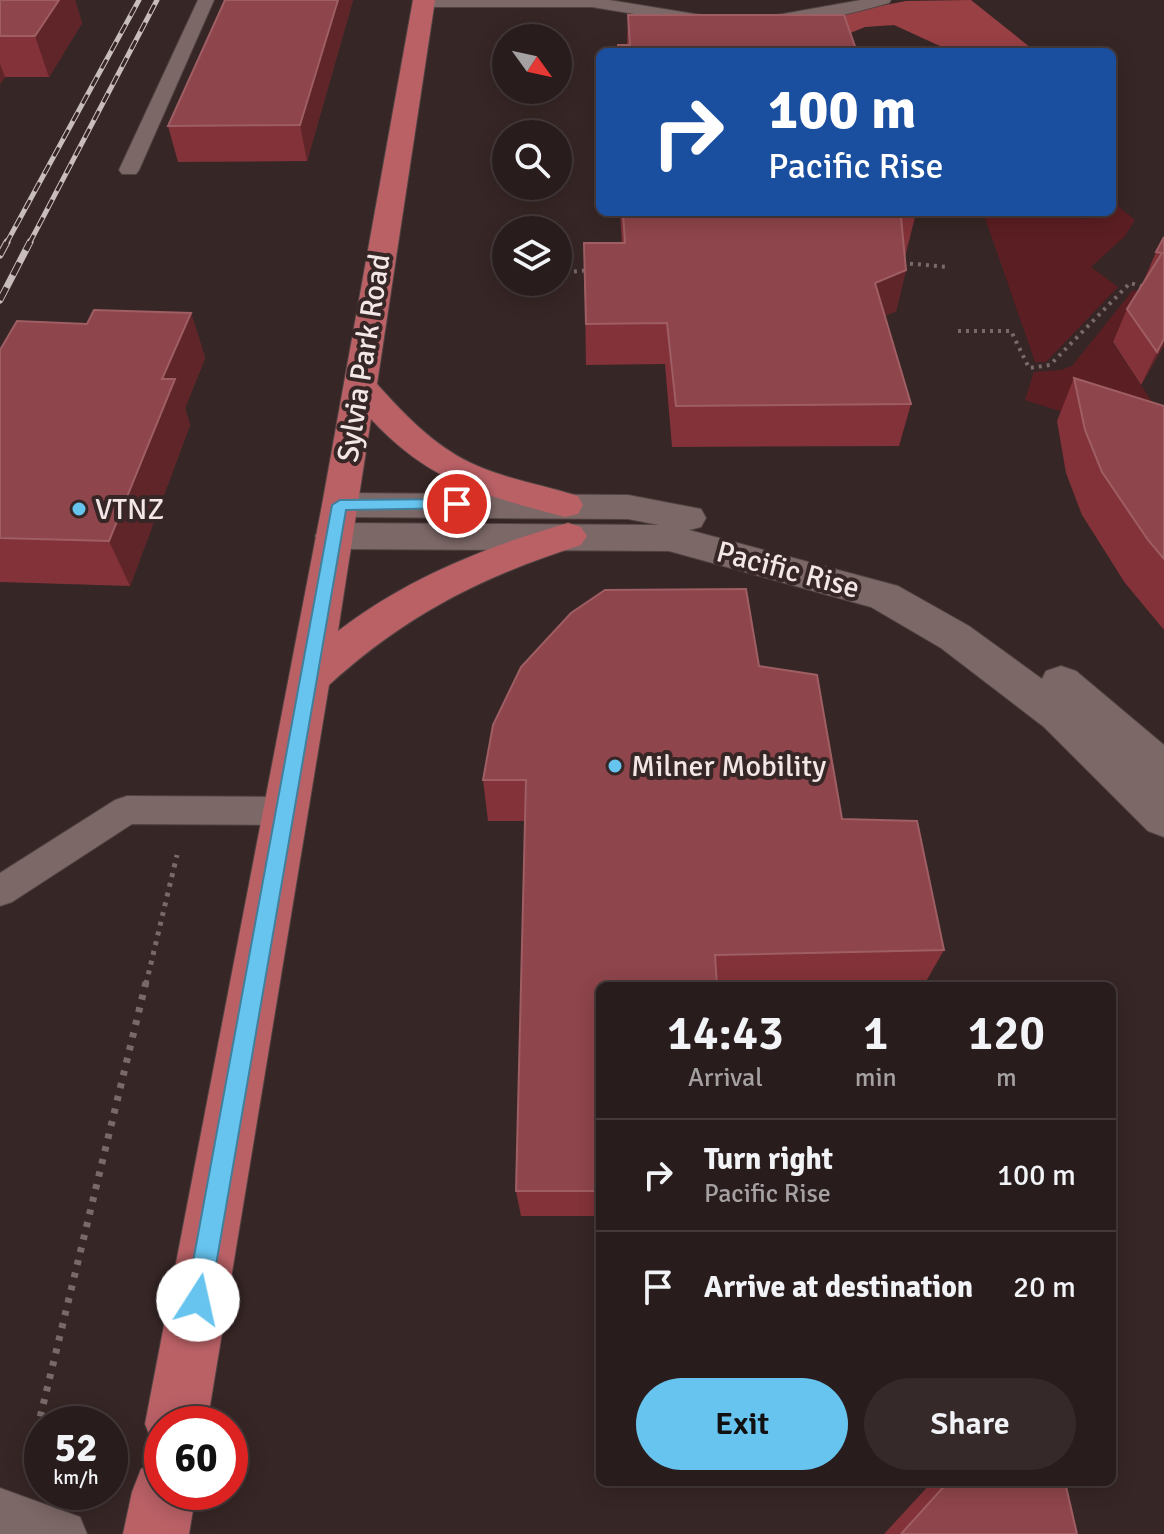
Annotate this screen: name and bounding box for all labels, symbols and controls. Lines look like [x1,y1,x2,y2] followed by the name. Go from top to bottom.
[492,24,572,104] north arrow
[492,24,572,296] map controls
[768,75,916,144] text: 100 m
[636,80,740,184] icon: right
[492,120,572,200] button: search
[768,144,944,189] text: Pacific Rise
[492,216,572,296] button: layers
[329,251,399,465] street label: Sylvia Park Road
[423,470,491,538] pin
[435,482,479,526] icon: arrive
[95,491,164,528] place label: VTNZ
[70,500,88,518] marker: VTNZ
[713,533,863,607] street label: Pacific Rise
[631,748,826,785] place label: Milner Mobility
[606,757,624,775] marker: Milner Mobility
[667,1004,784,1063] text: 14:43
[863,1004,889,1063] text: 1
[967,1004,1045,1063] text: 120
[688,1062,763,1094] text: Arrival
[855,1062,897,1094] text: min
[996,1062,1017,1094] text: m
[704,1141,833,1178] text: Turn right
[636,1153,680,1197] icon: right
[997,1157,1076,1194] text: 100 m
[704,1178,831,1210] text: Pacific Rise
[156,1258,240,1342] position arrow
[636,1265,680,1309] icon: arrive
[704,1269,973,1306] text: Arrive at destination
[1013,1269,1076,1306] text: 20 m
[636,1378,848,1470] button: Exit
[864,1378,1076,1470] button: Share
[144,1406,248,1510] speed limit sign: 60
[54,1423,98,1473] text: 52
[53,1465,99,1490] text: km/h

